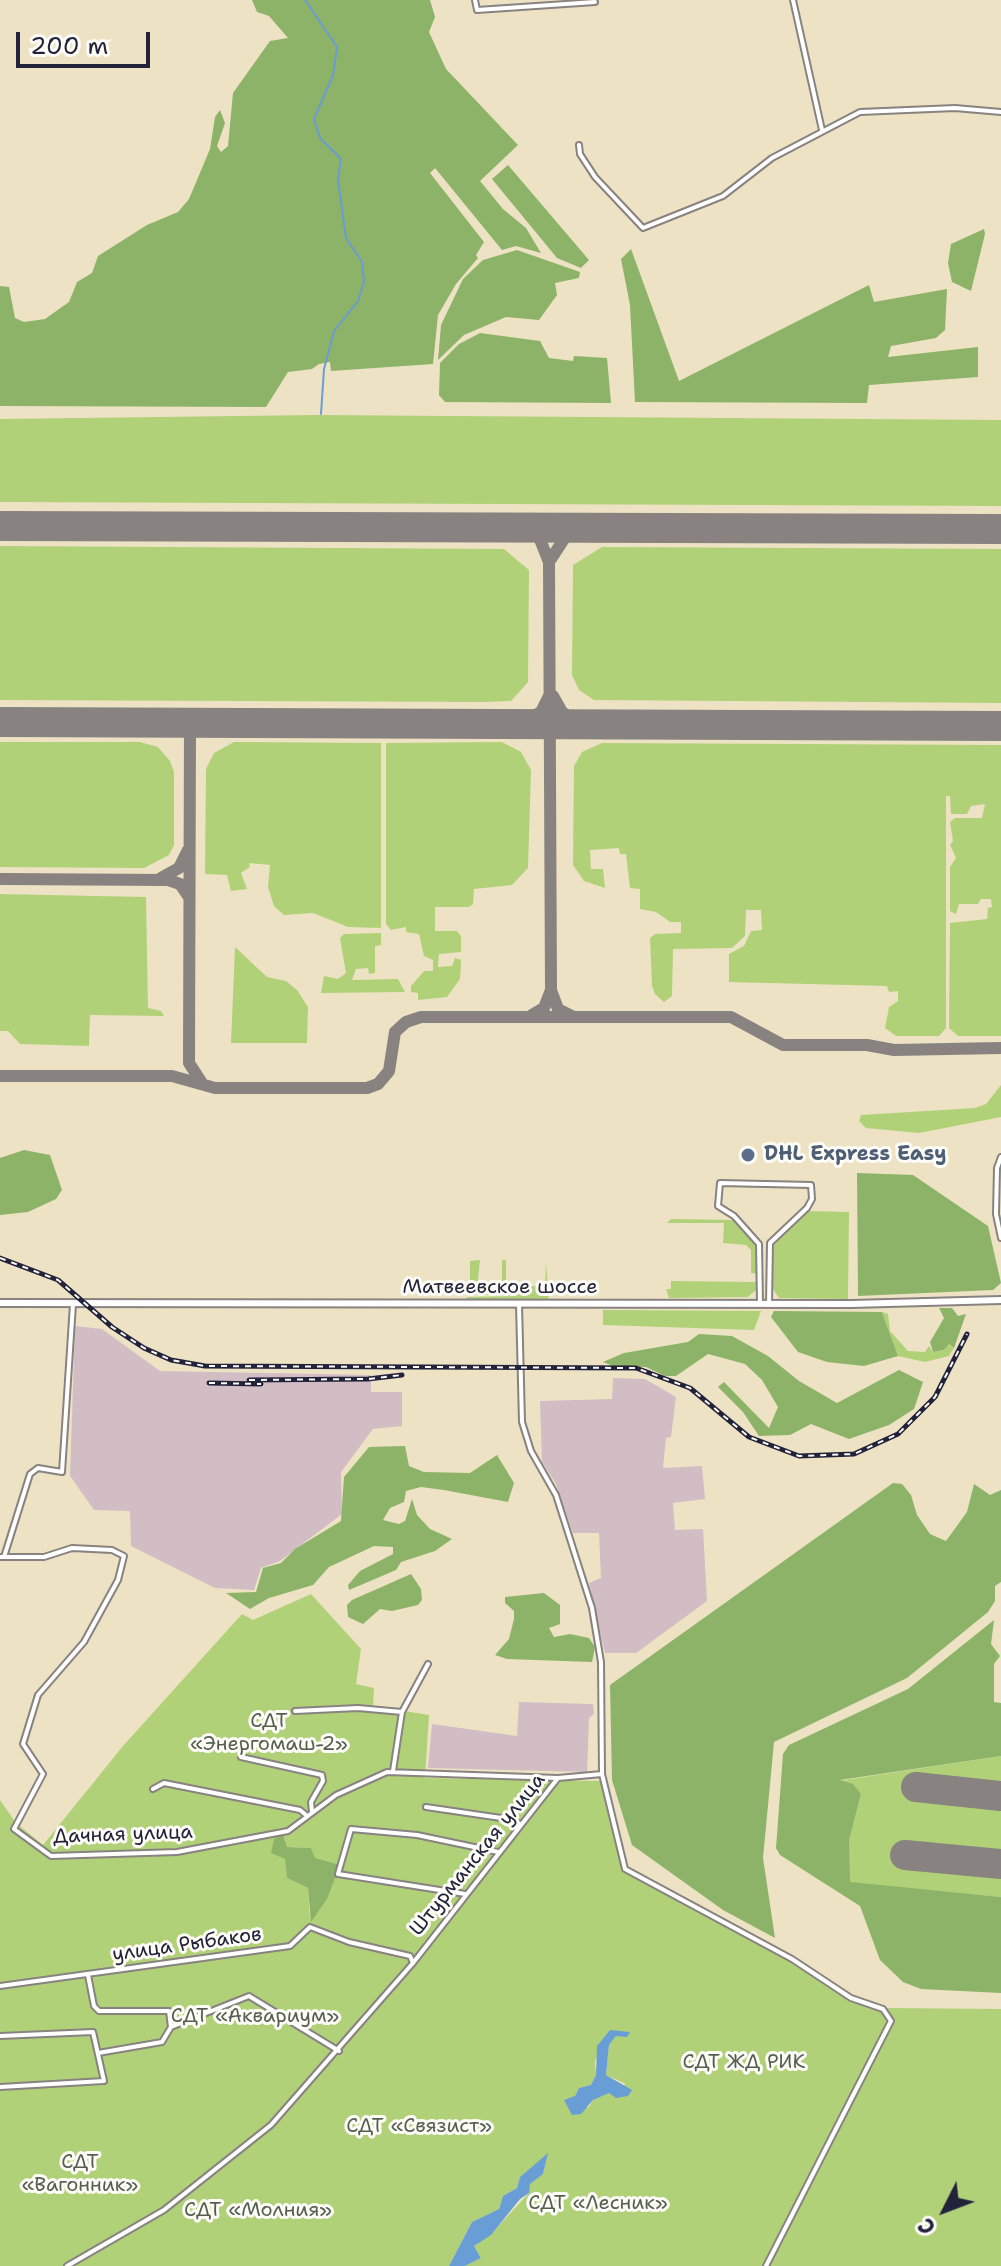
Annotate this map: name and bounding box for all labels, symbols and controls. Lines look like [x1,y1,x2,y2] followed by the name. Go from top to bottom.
[20,16,154,66] scale bar
[30,30,108,62] text: 200 m
[764,1143,946,1167] place label: DHL Express Easy
[739,1146,757,1164] marker: DHL Express Easy
[402,1276,598,1300] street label: Матвеевское шоссе
[190,1710,348,1757] park label: СДТ «Энергомаш-2»
[405,1769,551,1941] street label: Штурманская улица
[53,1821,193,1849] street label: Дачная улица
[111,1923,263,1967] street label: улица Рыбаков
[171,2005,339,2029] park label: СДТ «Аквариум»
[683,2051,805,2075] park label: СДТ ЖД РИК
[346,2115,492,2139] park label: СДТ «Связист»
[22,2151,138,2198] park label: СДТ «Вагонник»
[905,2170,985,2250] north arrow
[528,2192,668,2216] park label: СДТ «Лесник»
[184,2199,332,2223] park label: СДТ «Молния»
[912,2212,942,2241] text: С

